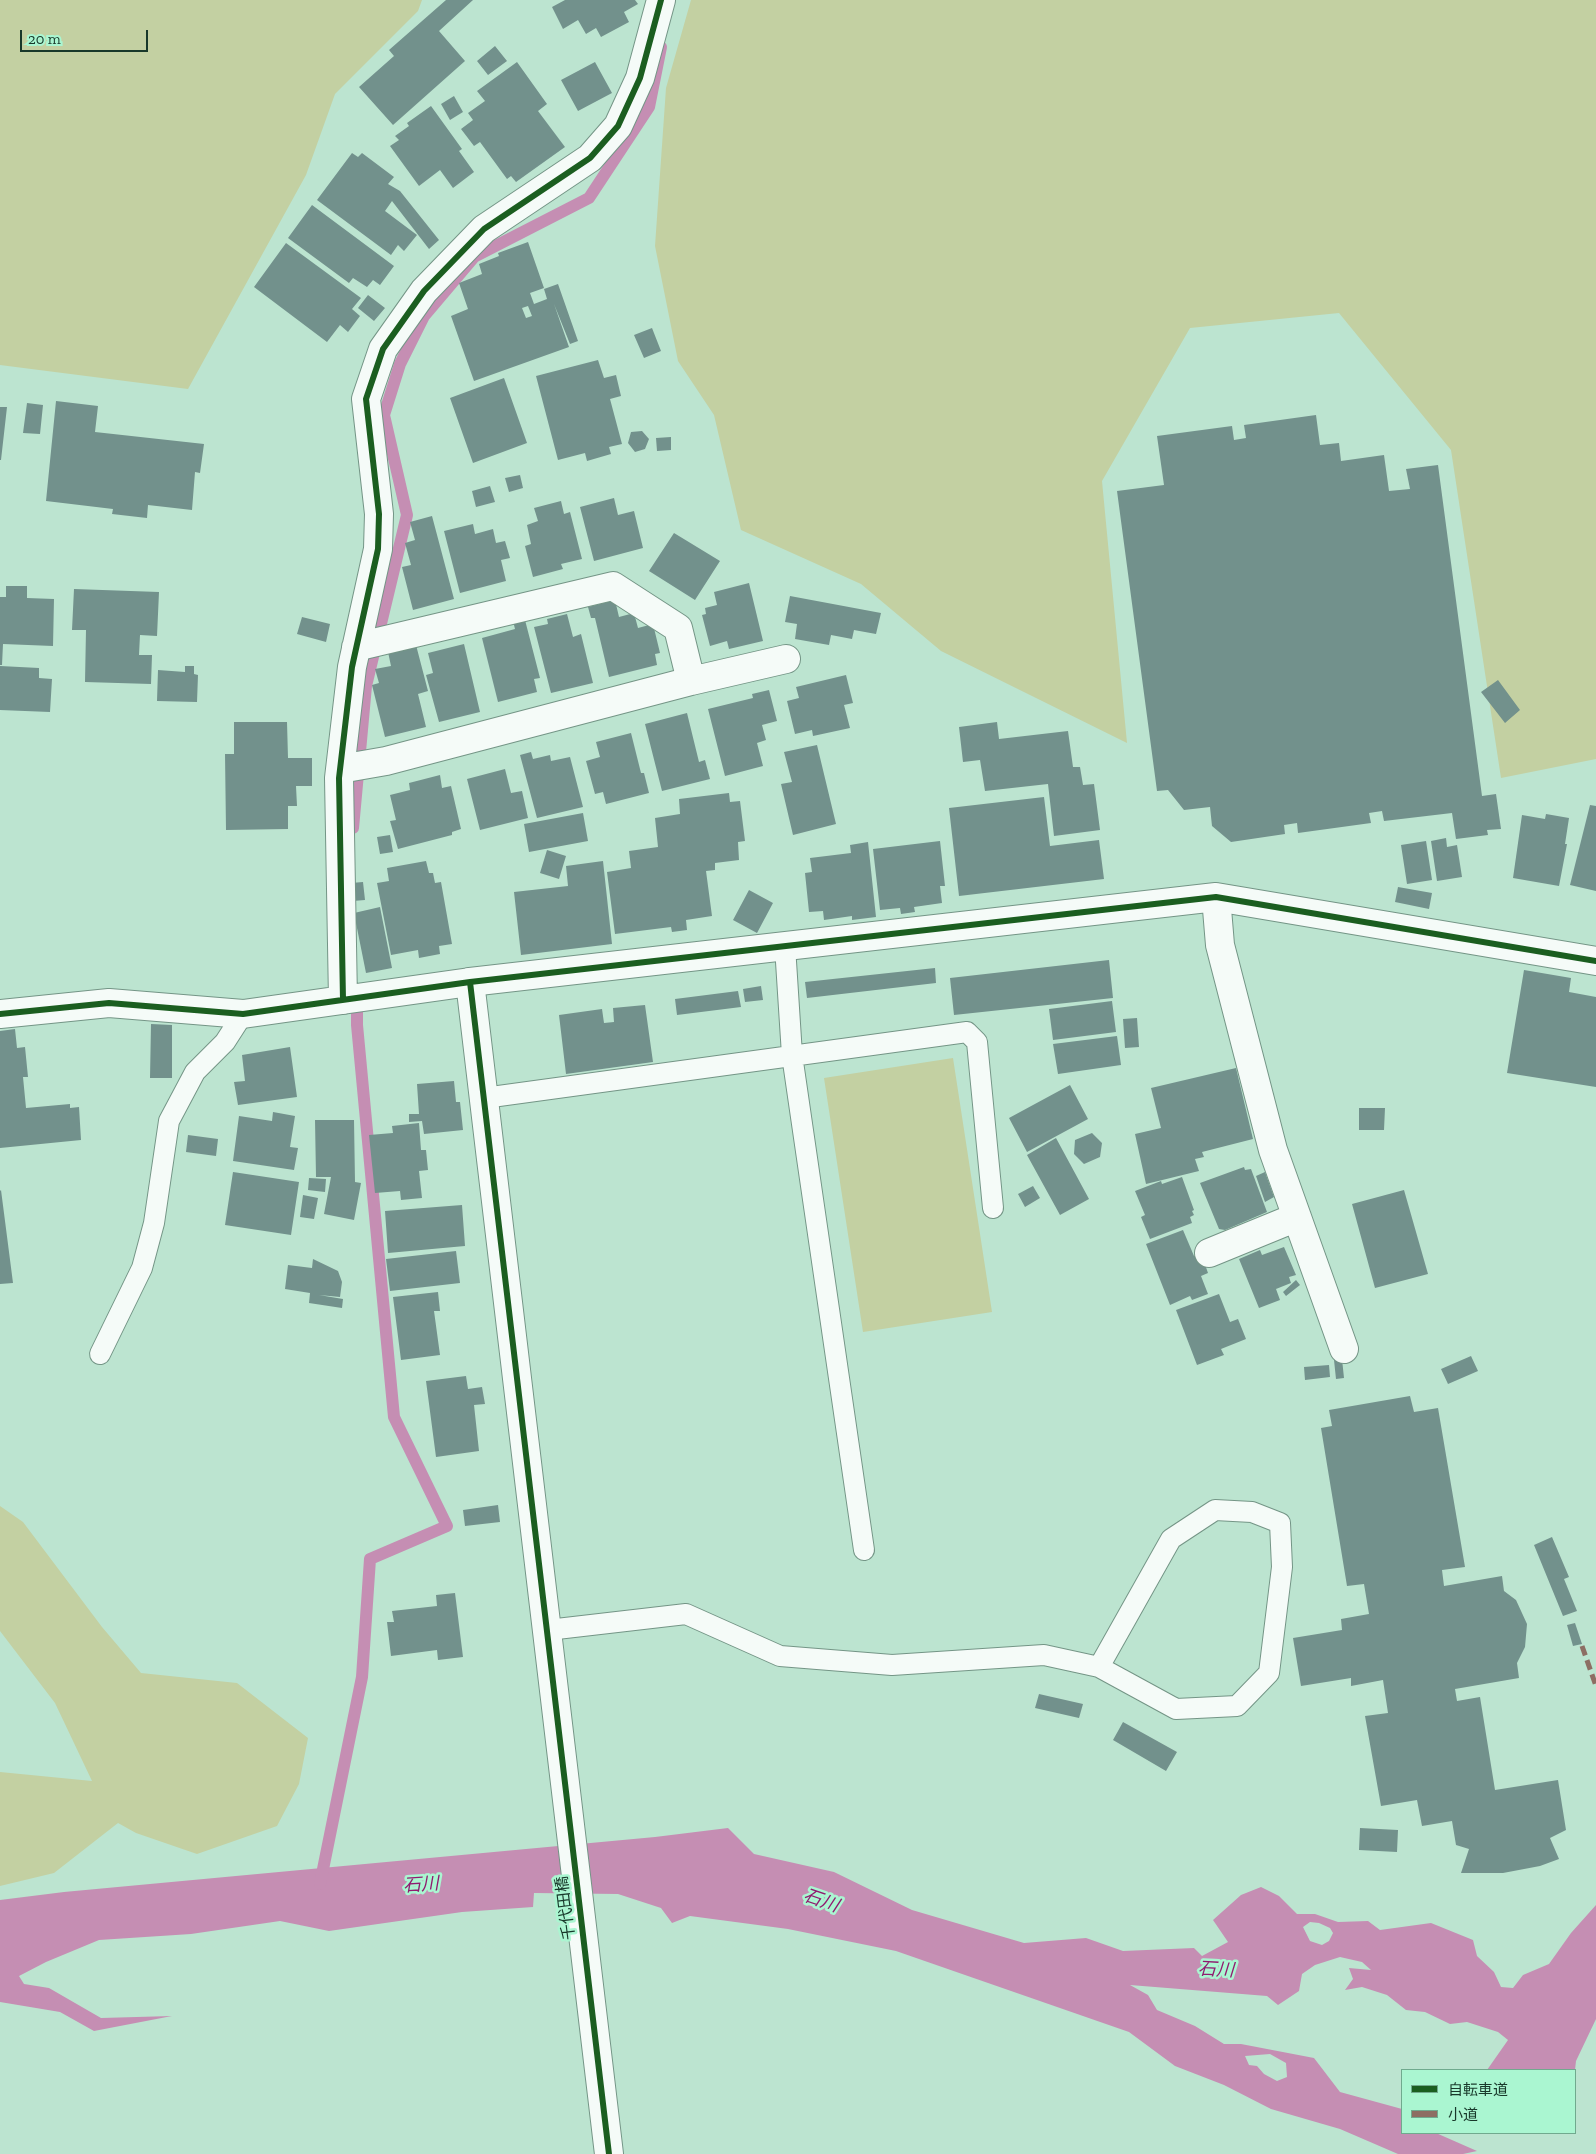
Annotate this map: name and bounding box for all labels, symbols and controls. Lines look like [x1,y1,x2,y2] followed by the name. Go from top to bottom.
[22,20,150,52] scale bar
[28,30,61,48] text: 20 m
[402,1873,440,1897] water label: 石川
[553,1875,579,1941] street label: 千代田橋
[800,1885,842,1917] water label: 石川
[1197,1958,1235,1982] water label: 石川
[1401,2069,1576,2134] legend
[1448,2081,1508,2099] text: 自転車道
[1448,2106,1478,2124] text: 小道

